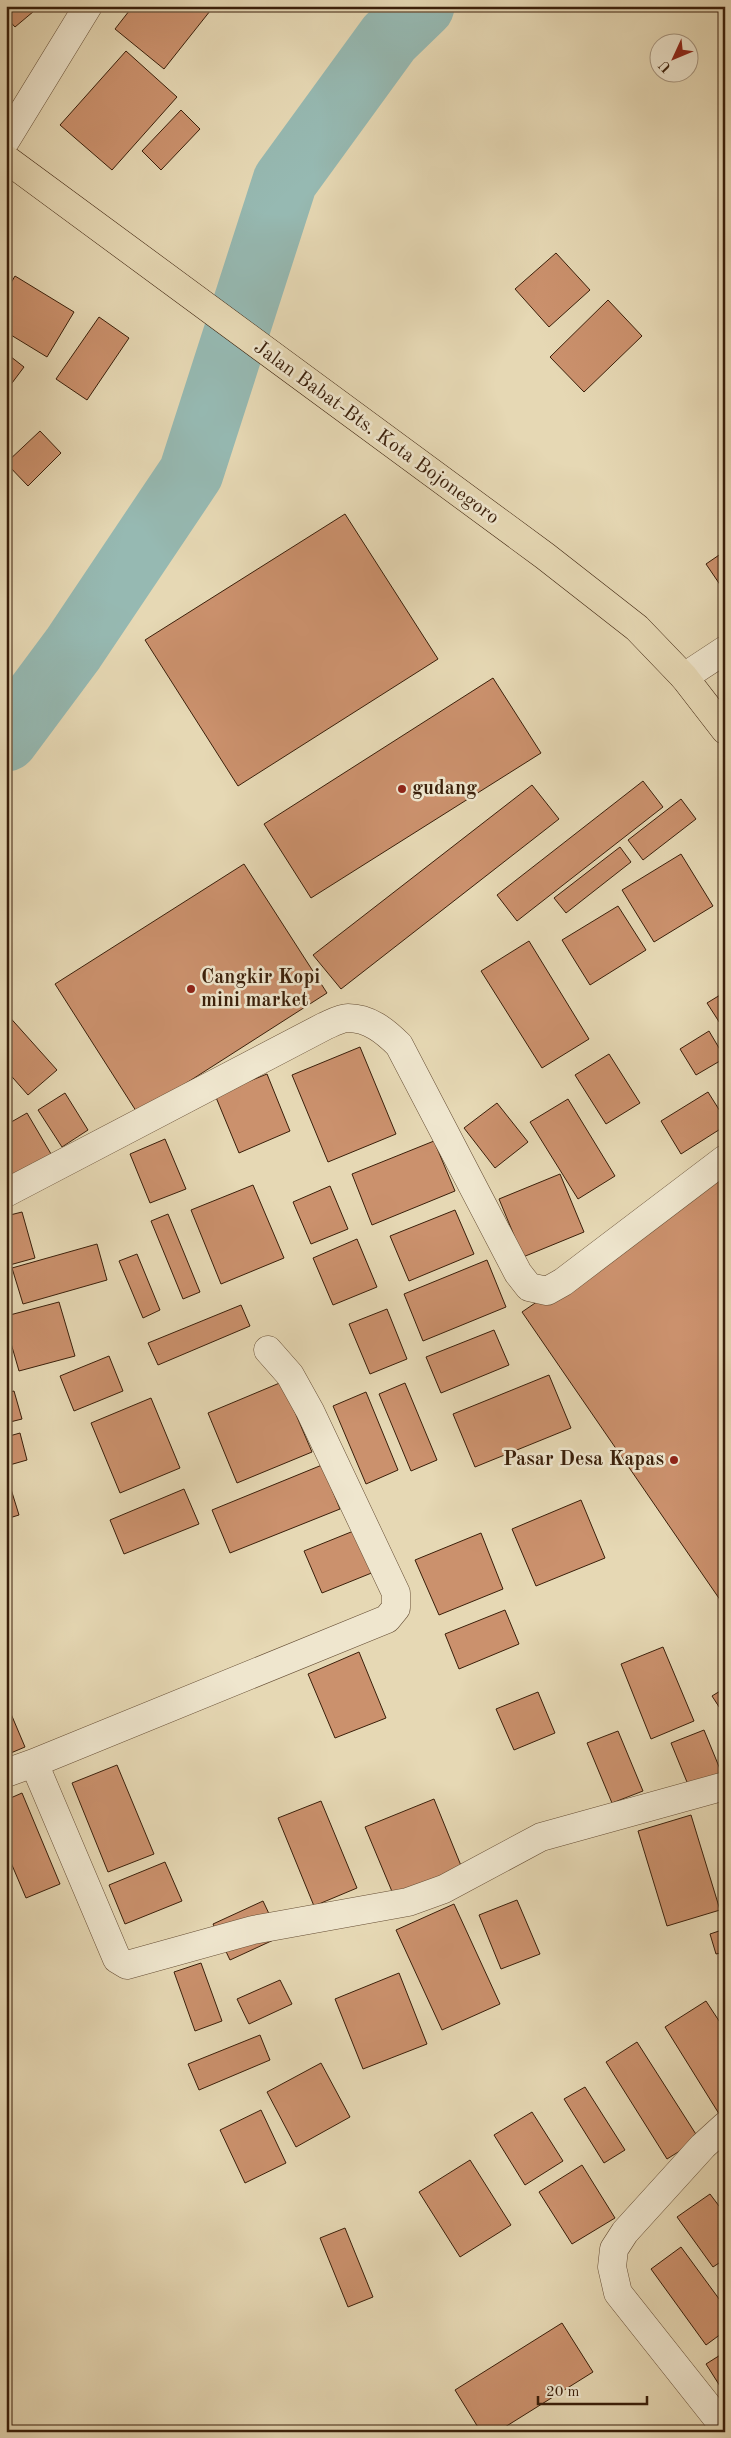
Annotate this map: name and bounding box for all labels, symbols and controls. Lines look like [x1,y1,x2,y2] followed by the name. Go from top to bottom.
[648,32,698,82] north arrow
[656,57,674,75] text: U
[250,337,502,529] street label: Jalan Babat-Bts. Kota Bojonegoro
[412,779,477,799] place label: gudang
[396,783,408,795] marker: gudang
[201,968,320,1011] place label: Cangkir Kopi mini market
[185,983,197,995] marker: Cangkir Kopi mini market
[503,1450,664,1470] place label: Pasar Desa Kapas
[668,1454,680,1466] marker: Pasar Desa Kapas
[538,2373,647,2405] scale bar
[546,2385,580,2400] text: 20 m

